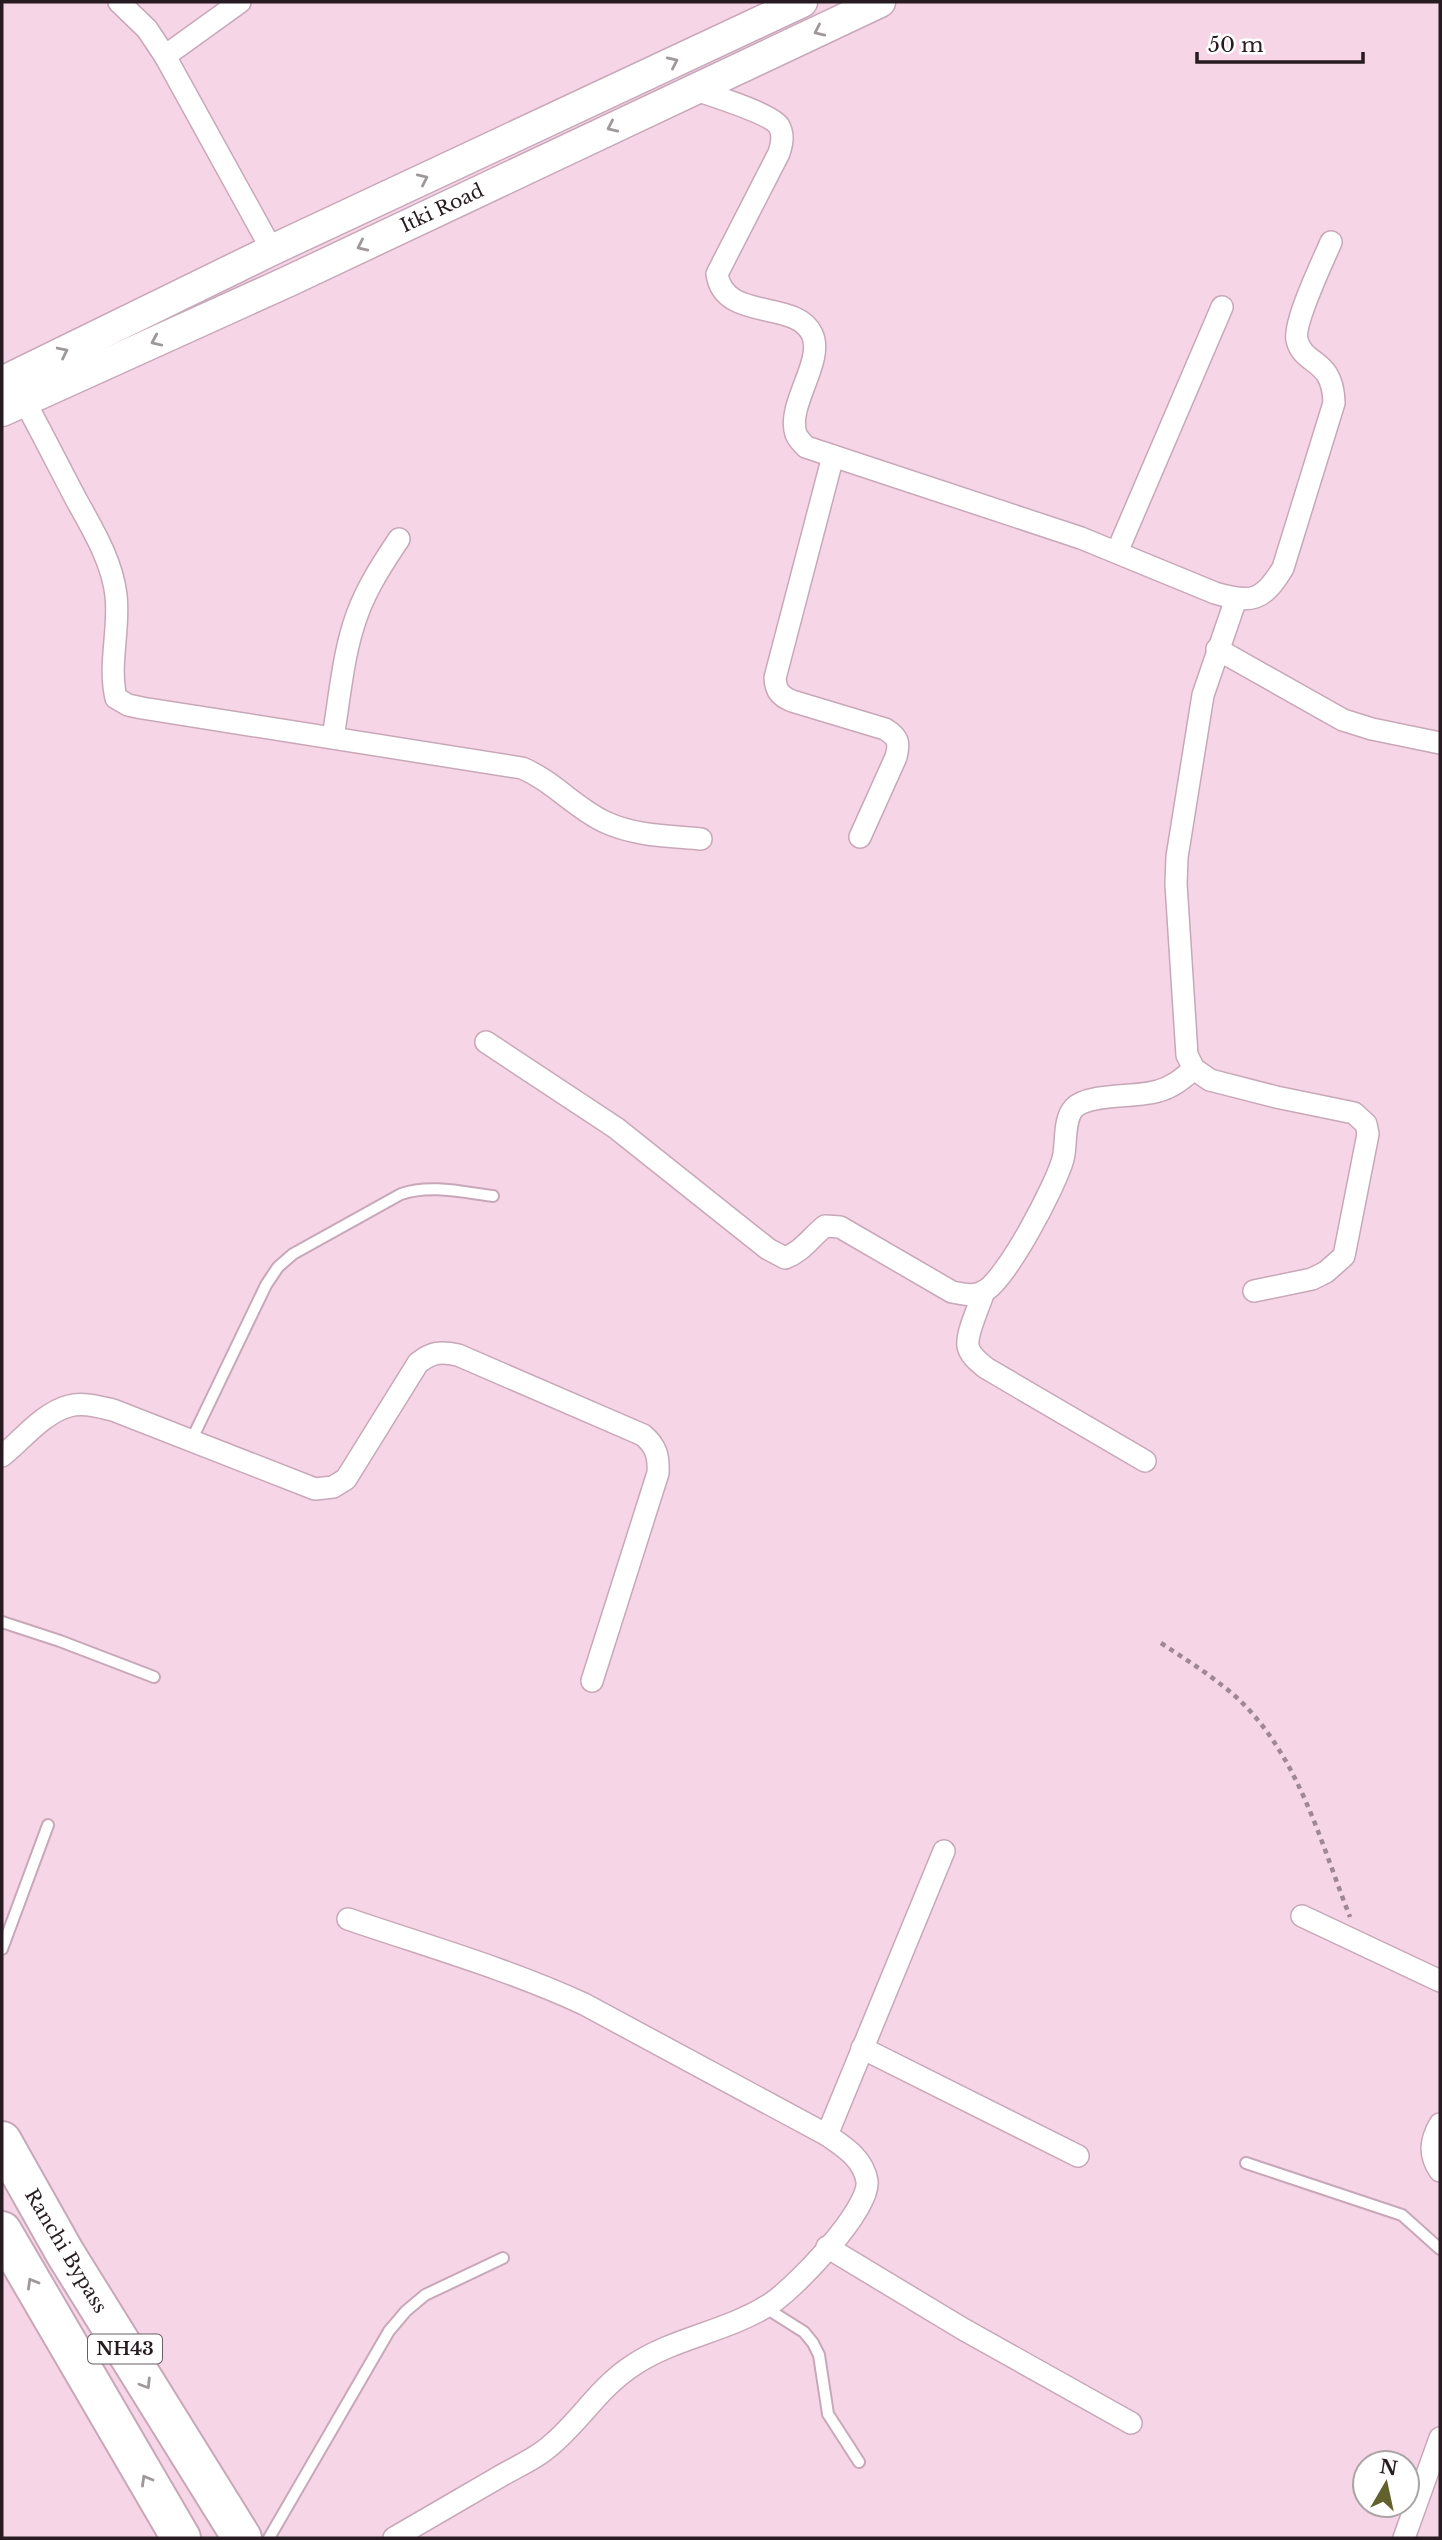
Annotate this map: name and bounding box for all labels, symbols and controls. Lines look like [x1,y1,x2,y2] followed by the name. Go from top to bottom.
[1197,21,1363,65] scale bar
[813,23,826,37] one-way arrow
[1208,32,1264,58] text: 50 m
[666,56,678,70] one-way arrow
[607,119,619,133] one-way arrow
[416,174,428,188] one-way arrow
[397,179,487,237] street label: Itki Road
[357,238,369,252] one-way arrow
[150,333,163,347] one-way arrow
[56,346,68,360] one-way arrow
[20,2185,112,2317] street label: Ranchi Bypass
[27,2278,40,2290] one-way arrow
[88,2334,162,2364] road number: NH43
[138,2376,151,2389] one-way arrow
[1351,2449,1421,2519] north arrow
[1378,2455,1399,2480] text: N
[141,2474,154,2487] one-way arrow

